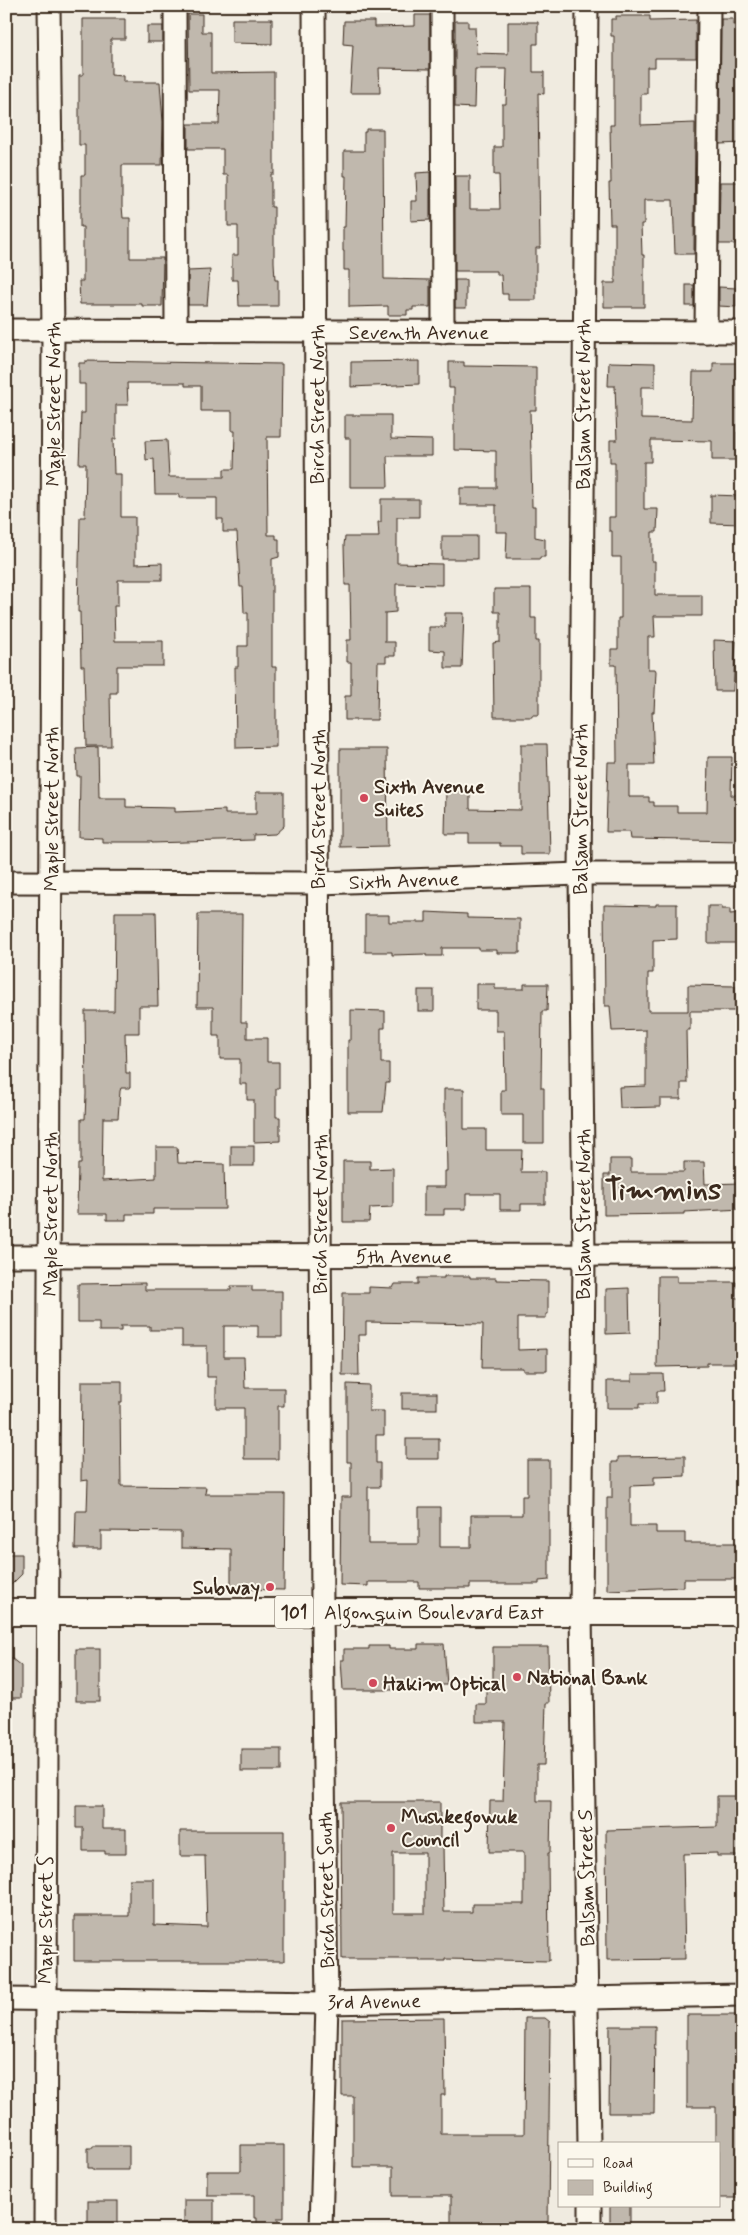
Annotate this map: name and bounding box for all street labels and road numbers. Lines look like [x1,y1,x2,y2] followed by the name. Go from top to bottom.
[571,318,598,490] street label: Balsam Street North
[349,320,489,347] street label: Seventh Avenue
[41,321,68,487] street label: Maple Street North
[305,324,332,484] street label: Birch Street North
[568,723,595,895] street label: Balsam Street North
[39,726,66,892] street label: Maple Street North
[306,729,333,889] street label: Birch Street North
[348,866,460,897] street label: Sixth Avenue
[571,1128,598,1300] street label: Balsam Street North
[38,1131,65,1297] street label: Maple Street North
[308,1134,335,1294] street label: Birch Street North
[356,1244,453,1271] street label: 5th Avenue
[275,1595,313,1628] road number: 101
[324,1600,544,1629] street label: Algonquin Boulevard East
[573,1809,602,1947] street label: Balsam Street S
[313,1811,342,1969] street label: Birch Street South
[33,1856,60,1984] street label: Maple Street S
[327,1988,421,2017] street label: 3rd Avenue

